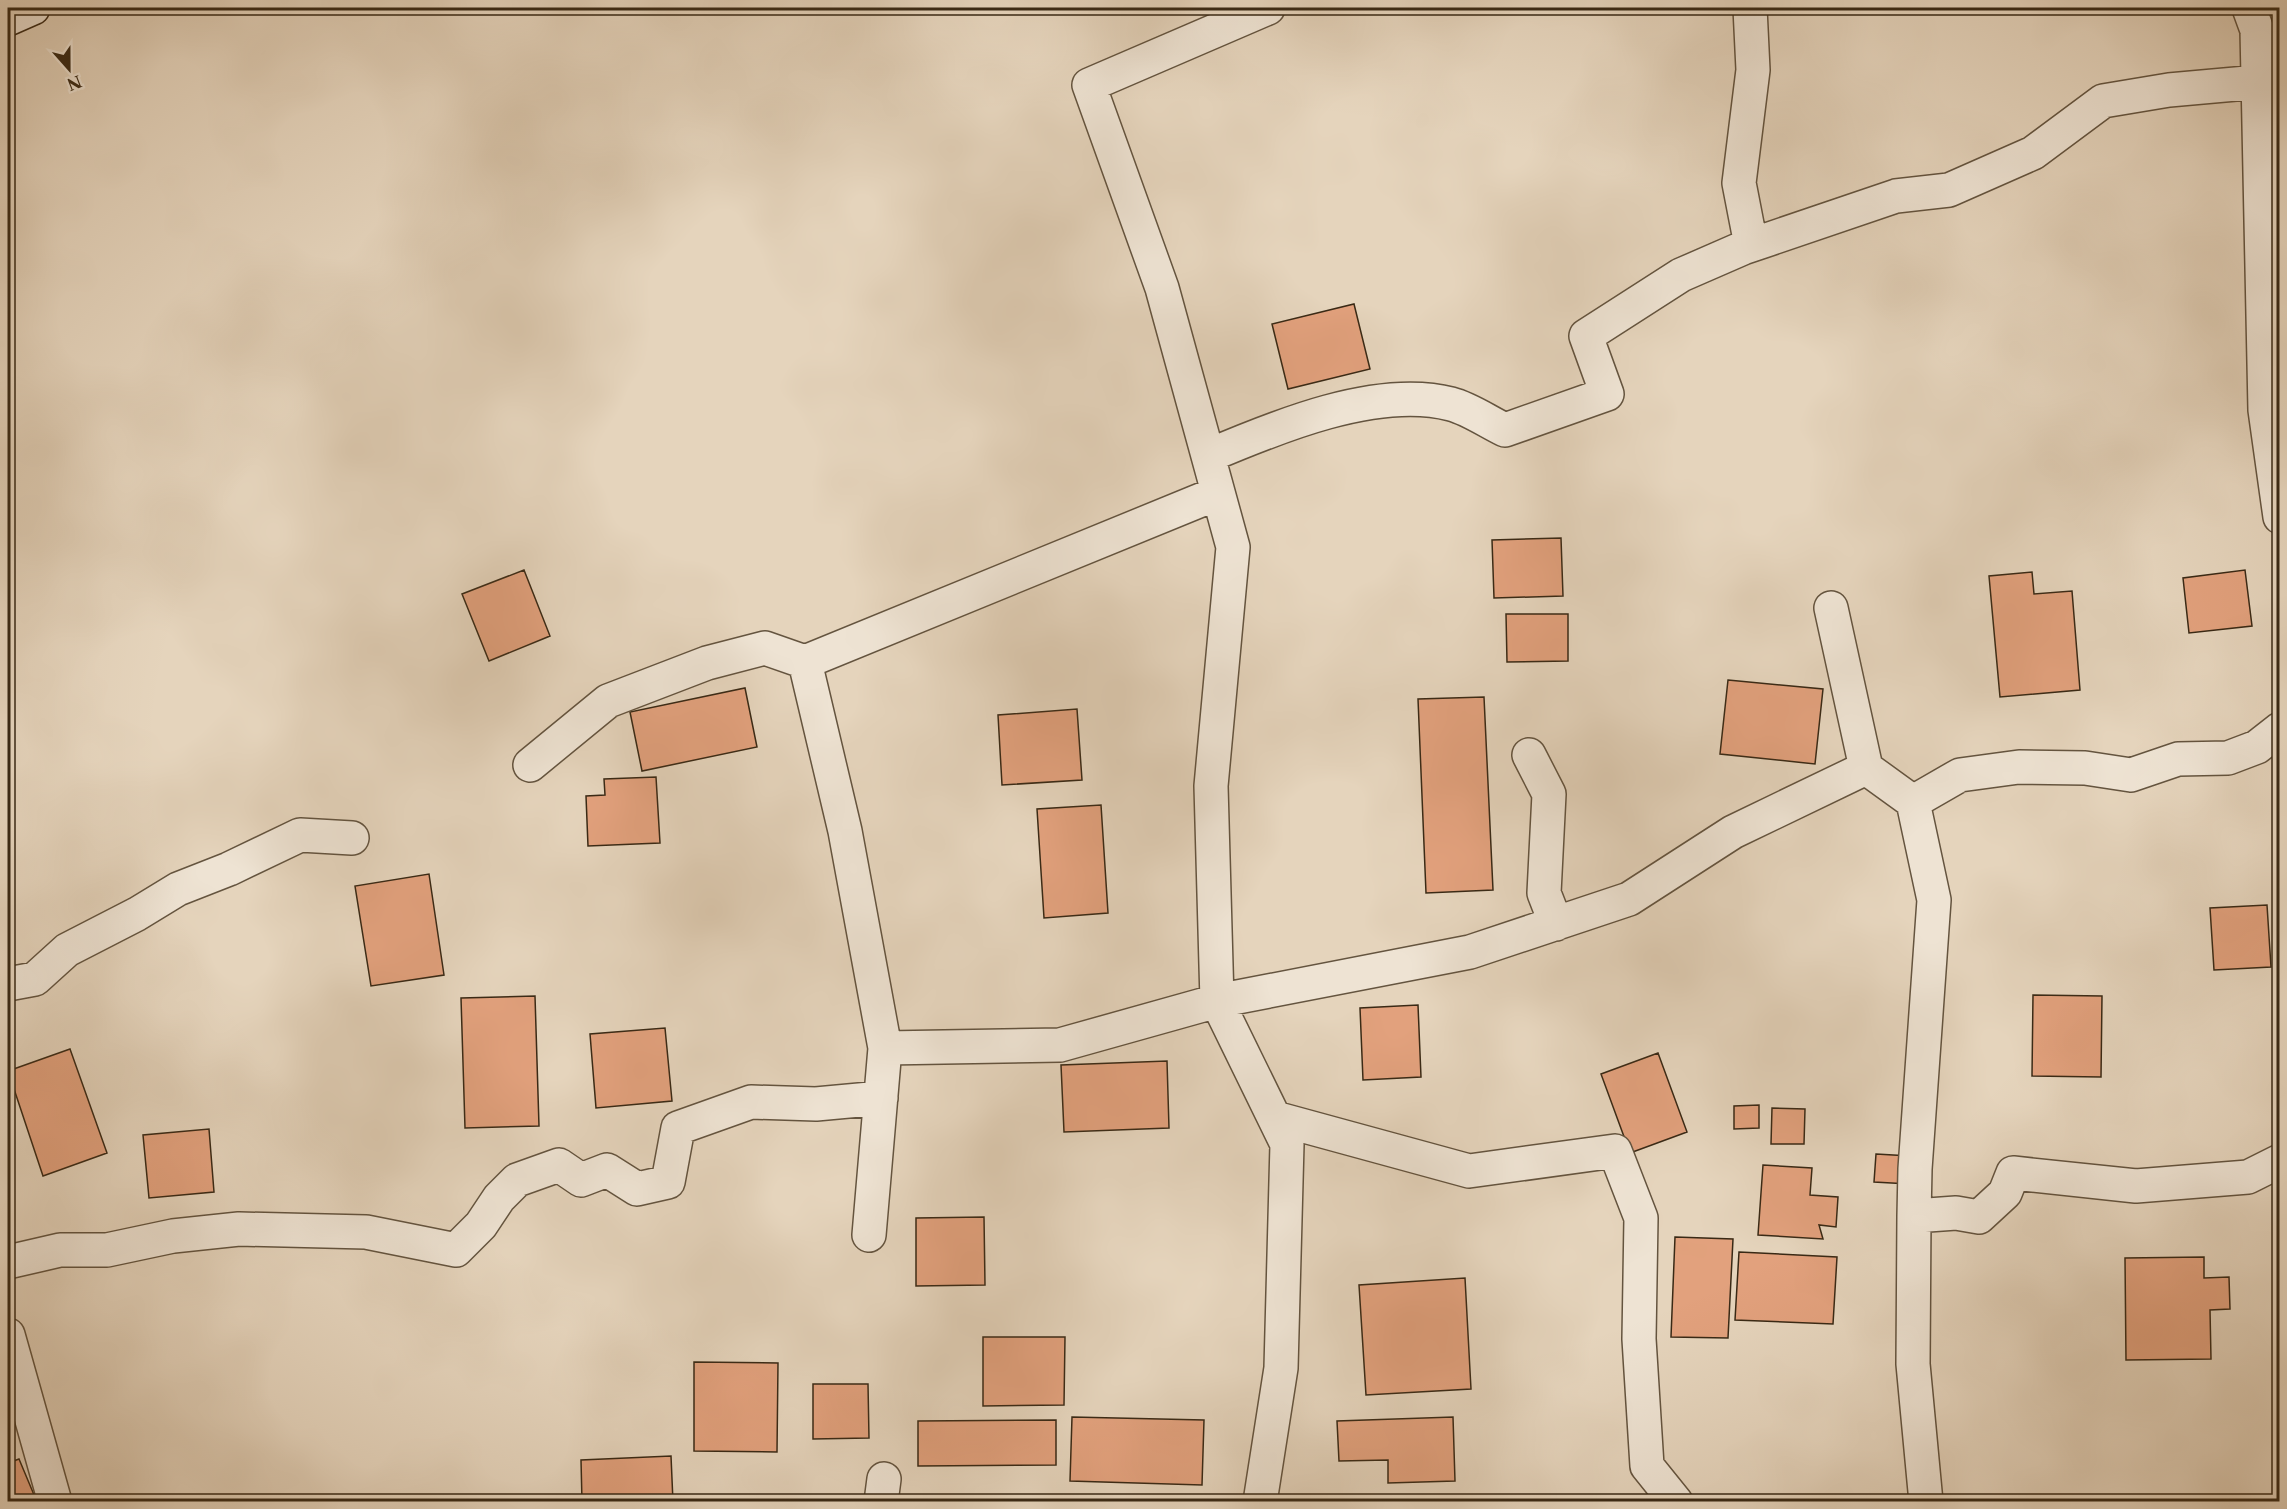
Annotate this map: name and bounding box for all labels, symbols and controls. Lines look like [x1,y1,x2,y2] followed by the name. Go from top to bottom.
[39,39,99,99] north arrow
[64,71,84,95] text: N

